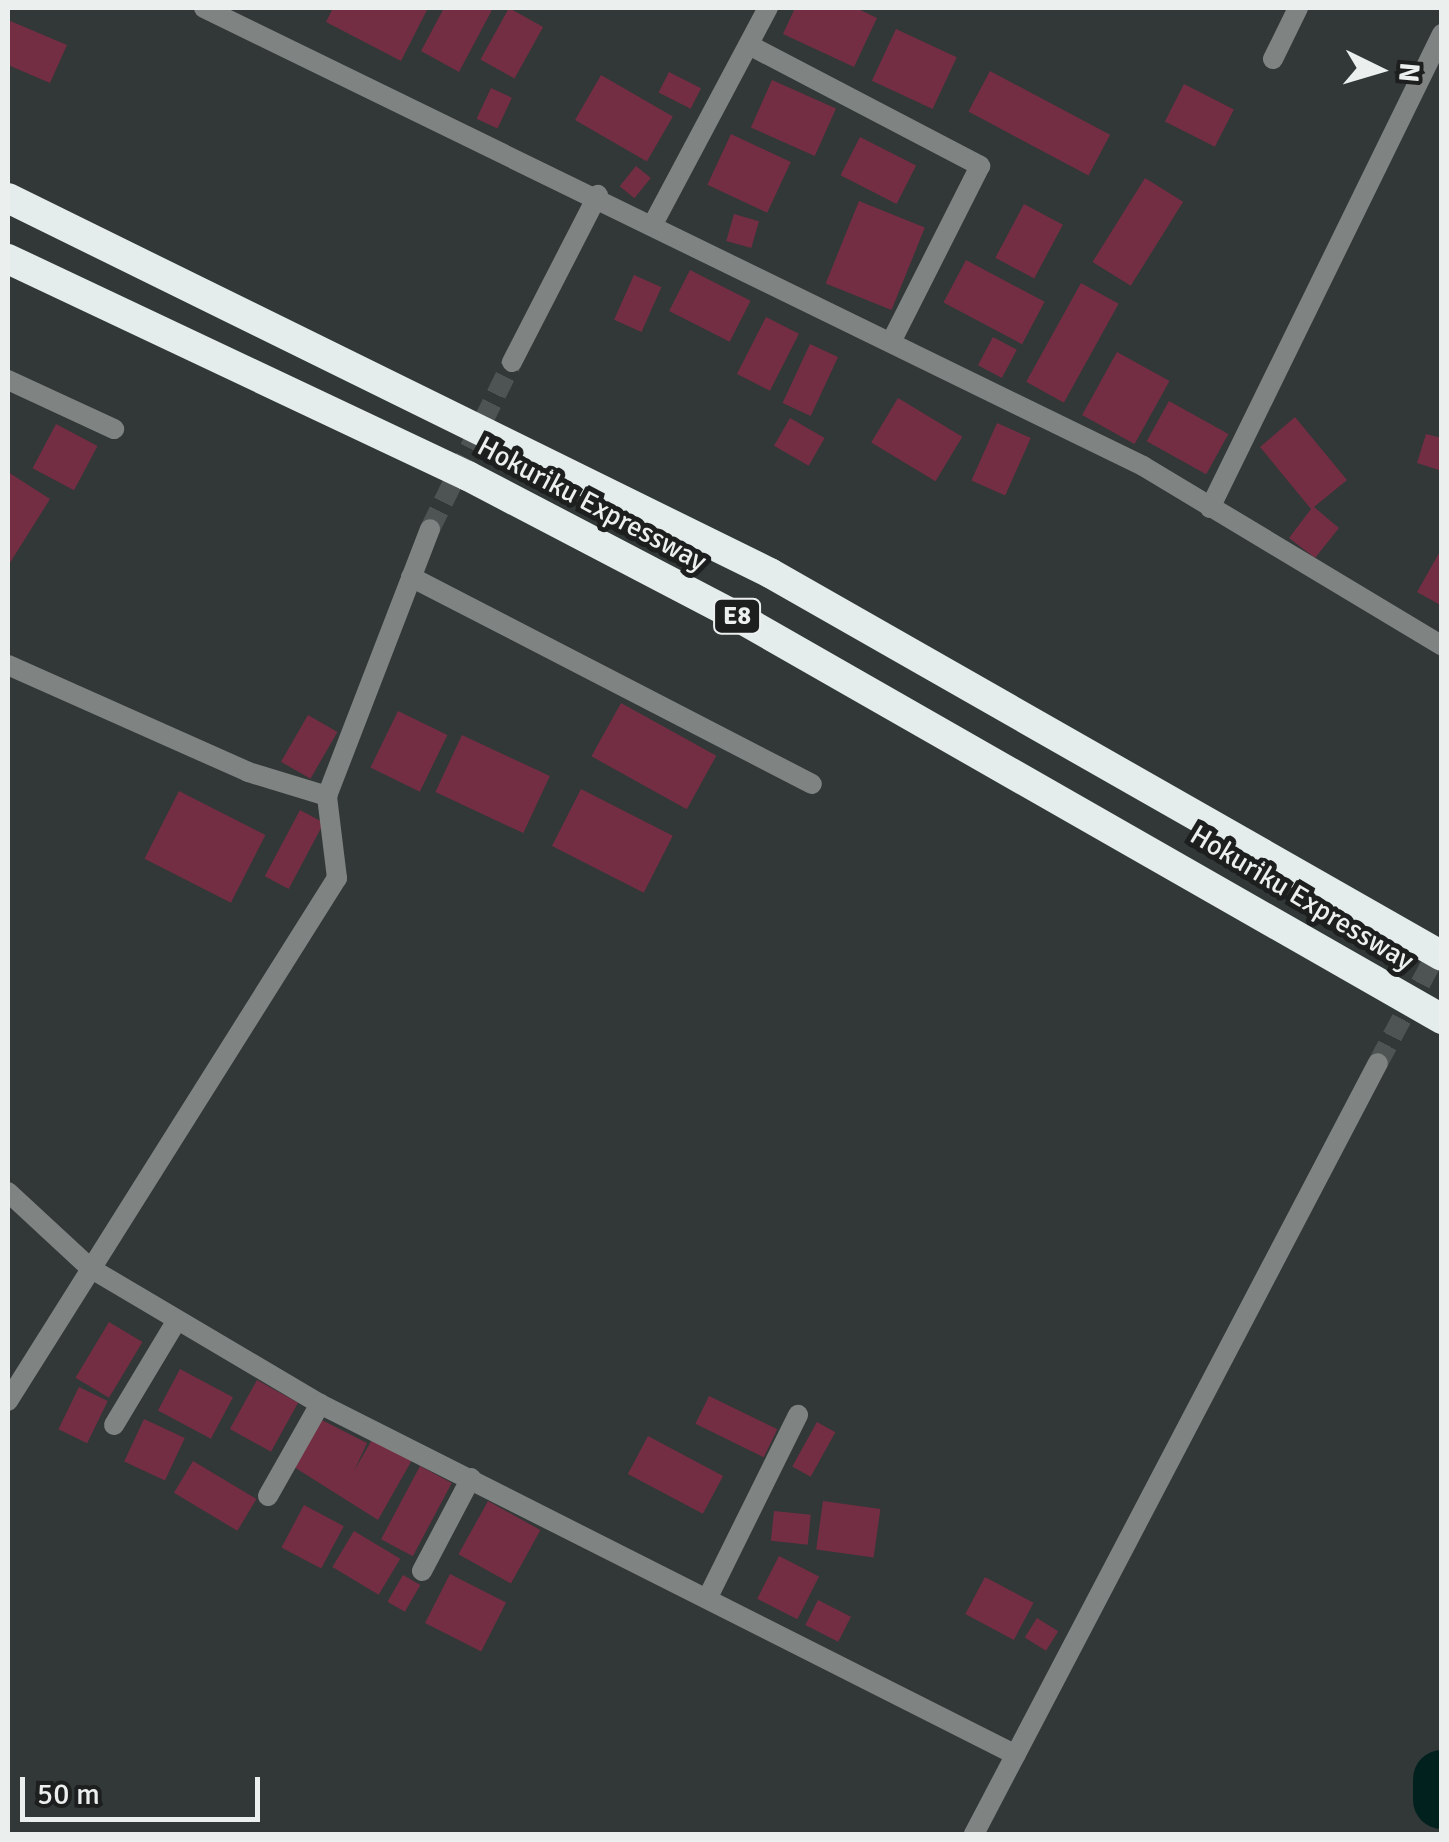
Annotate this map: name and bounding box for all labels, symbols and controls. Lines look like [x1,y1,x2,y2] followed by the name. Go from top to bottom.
[1329,20,1429,120] north arrow
[1391,61,1427,84] text: N
[472,429,712,579] street label: Hokuriku Expressway
[712,596,762,636] road number: E8
[1184,818,1420,978] street label: Hokuriku Expressway
[25,1757,265,1819] scale bar
[37,1776,100,1813] text: 50 m

